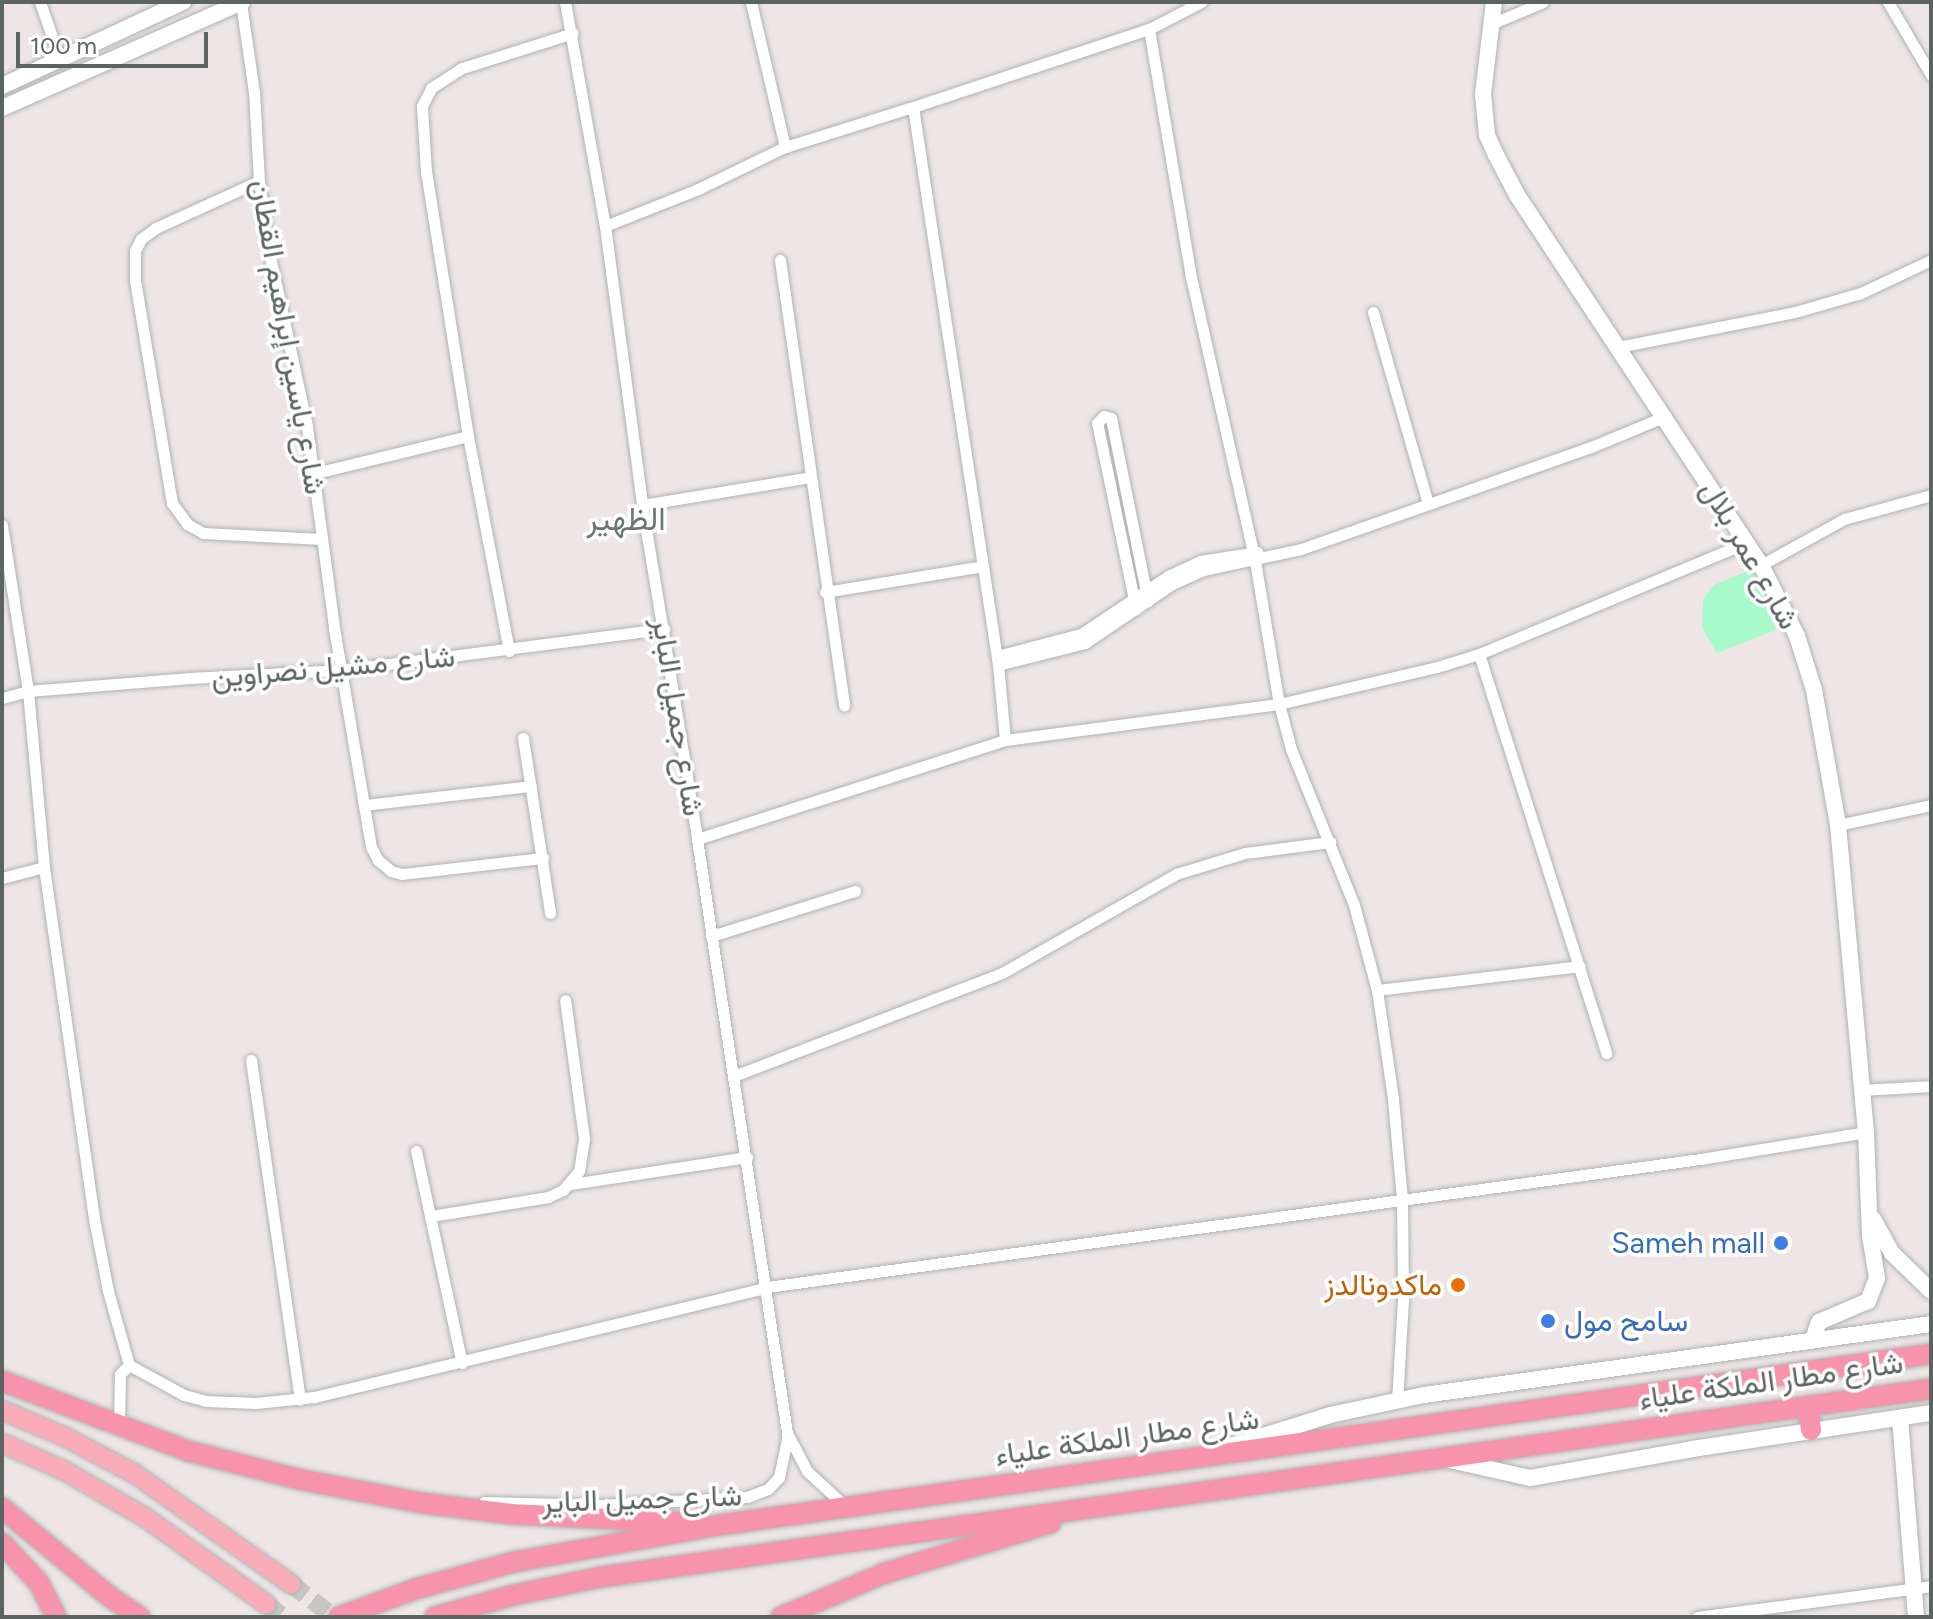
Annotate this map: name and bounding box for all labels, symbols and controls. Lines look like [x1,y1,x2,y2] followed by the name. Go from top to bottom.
[20,16,212,66] scale bar
[30,31,97,60] text: 100 m
[243,177,333,497] street label: شارع ياسين إبراهيم القطان
[1693,474,1807,636] street label: شارع عمر بلال
[586,500,666,538] district label: الظهير
[645,615,711,819] street label: شارع جميل الباير
[210,638,456,696] street label: شارع مشيل نصراوين
[1611,1225,1765,1261] place label: Sameh mall
[1772,1234,1790,1252] marker: Sameh mall
[1324,1267,1442,1303] place label: ماكدونالدز
[1449,1276,1467,1294] marker: ماكدونالدز
[1564,1303,1688,1339] place label: سامح مول
[1539,1312,1557,1330] marker: سامح مول
[1637,1345,1905,1417] street label: شارع مطار الملكة علياء
[993,1401,1261,1473] street label: شارع مطار الملكة علياء
[541,1478,743,1520] street label: شارع جميل الباير

